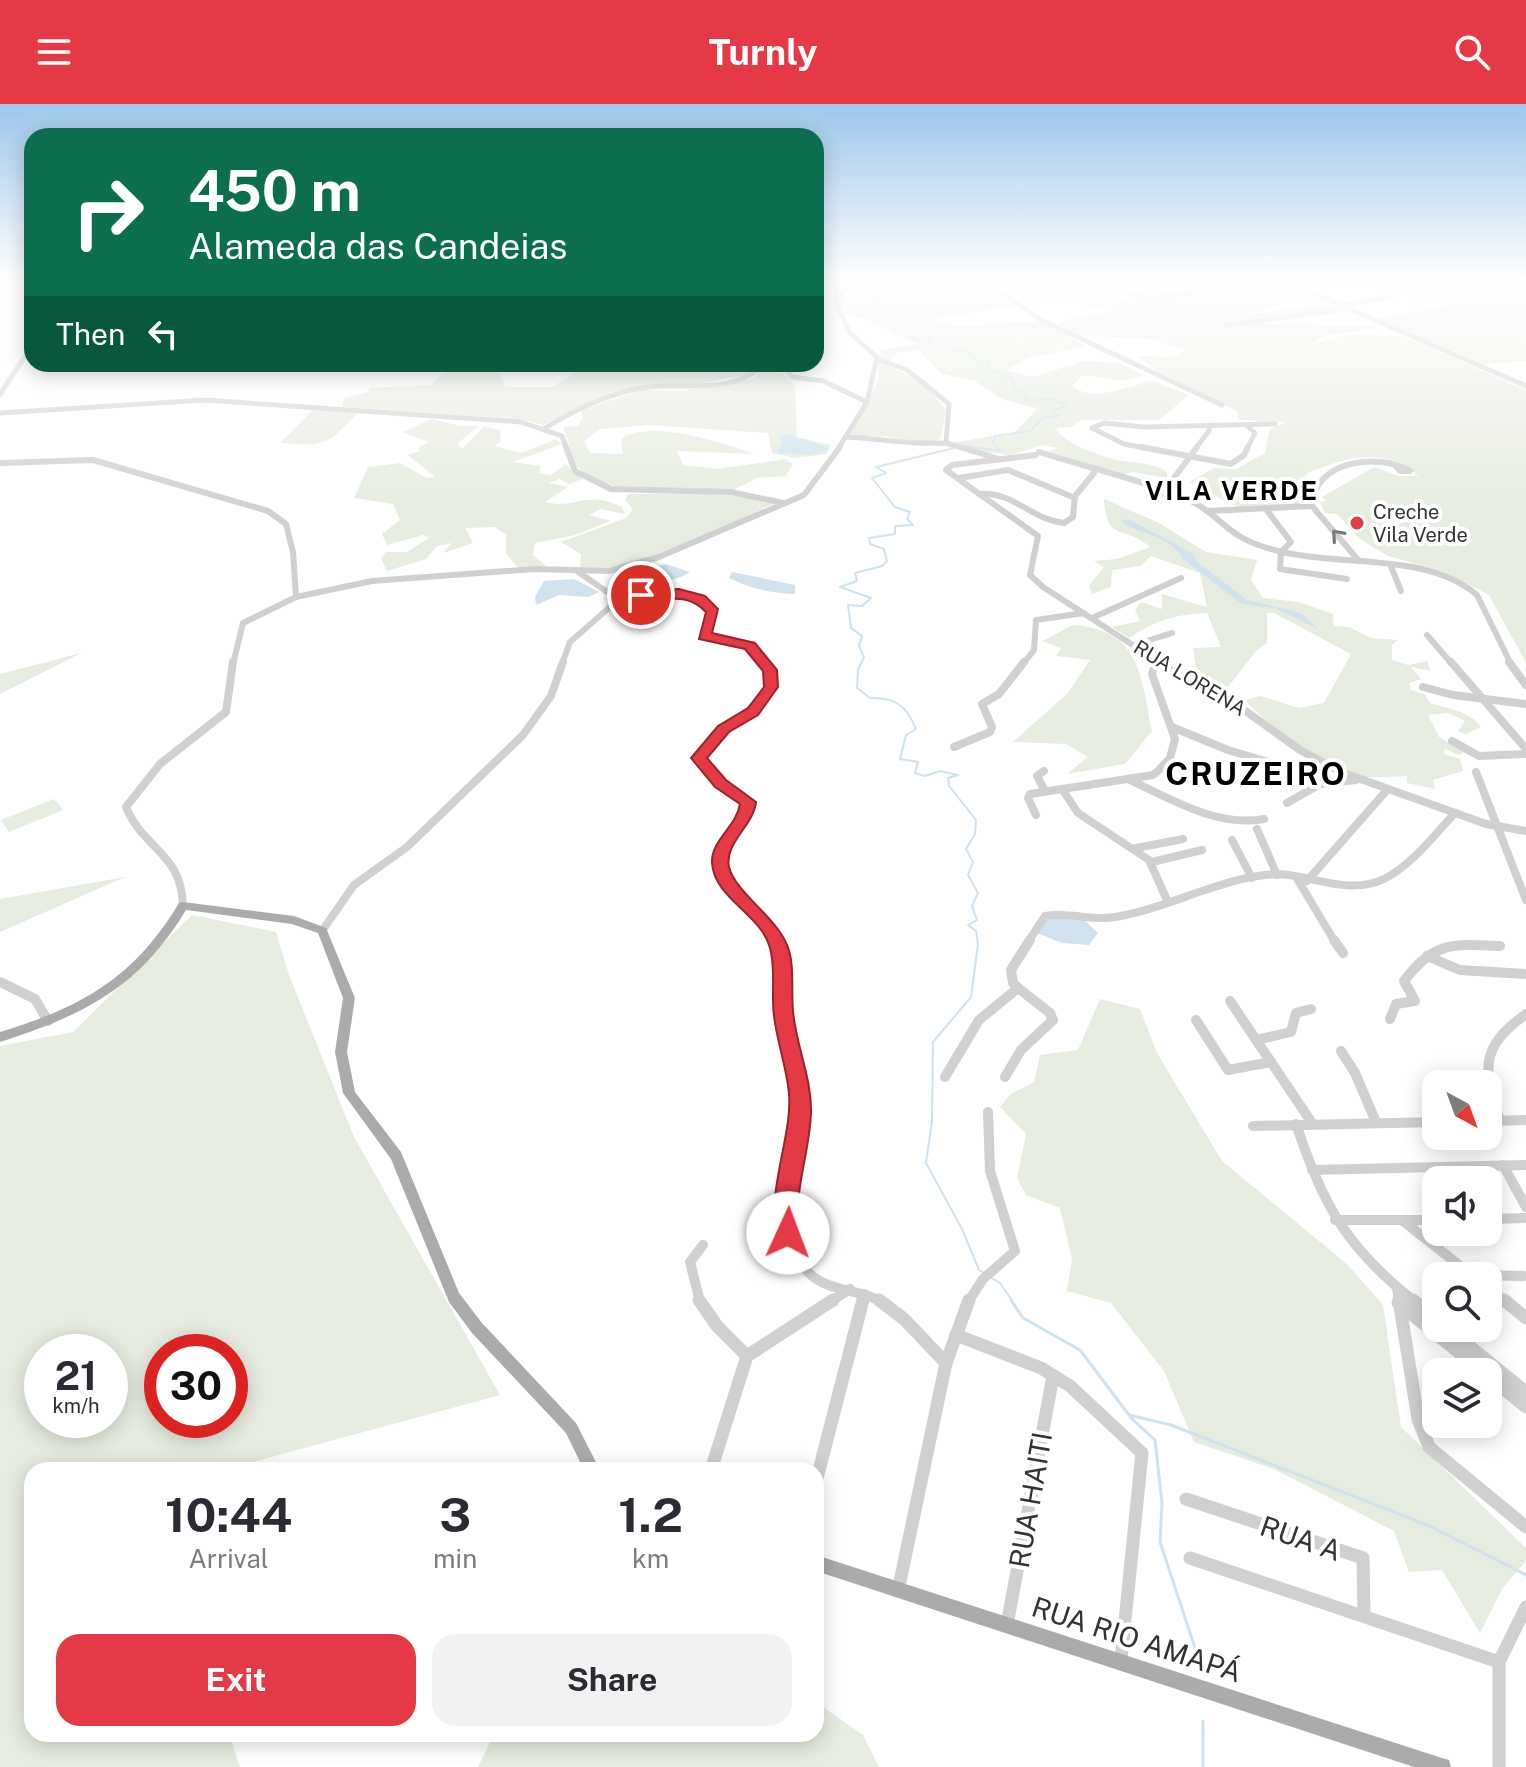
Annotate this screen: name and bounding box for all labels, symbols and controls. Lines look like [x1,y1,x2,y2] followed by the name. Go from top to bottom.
[32,30,76,74] icon: menu
[1450,30,1494,74] icon: search
[709,31,817,73] text: Turnly
[188,158,361,224] text: 450 m
[56,160,160,264] icon: right
[188,225,567,267] text: Alameda das Candeias
[141,312,185,356] icon: left
[56,316,125,352] text: Then
[1145,475,1319,506] district label: VILA VERDE
[1373,500,1468,547] place label: Creche Vila Verde
[1348,514,1366,532] marker: Creche Vila Verde
[1332,530,1347,545] one-way arrow
[607,561,675,629] pin
[619,573,663,617] icon: arrive
[1130,635,1250,721] street label: RUA LORENA
[1165,755,1347,792] district label: CRUZEIRO
[1422,1070,1502,1150] north arrow
[1422,1070,1502,1438] map controls
[1422,1166,1502,1246] button: sound
[746,1191,830,1275] position arrow
[1422,1262,1502,1342] button: search
[144,1334,248,1438] speed limit sign: 30
[55,1352,97,1399] text: 21
[1422,1358,1502,1438] button: layers
[52,1394,100,1418] text: km/h
[1002,1429,1058,1571] street label: RUA HAITI
[165,1486,292,1543] text: 10:44
[439,1486,471,1543] text: 3
[618,1486,683,1543] text: 1.2
[1256,1509,1346,1567] street label: RUA A
[188,1543,269,1574] text: Arrival
[433,1543,477,1574] text: min
[632,1543,669,1574] text: km
[1028,1590,1246,1688] street label: RUA RIO AMAPÁ
[56,1634,416,1726] button: Exit
[432,1634,792,1726] button: Share

